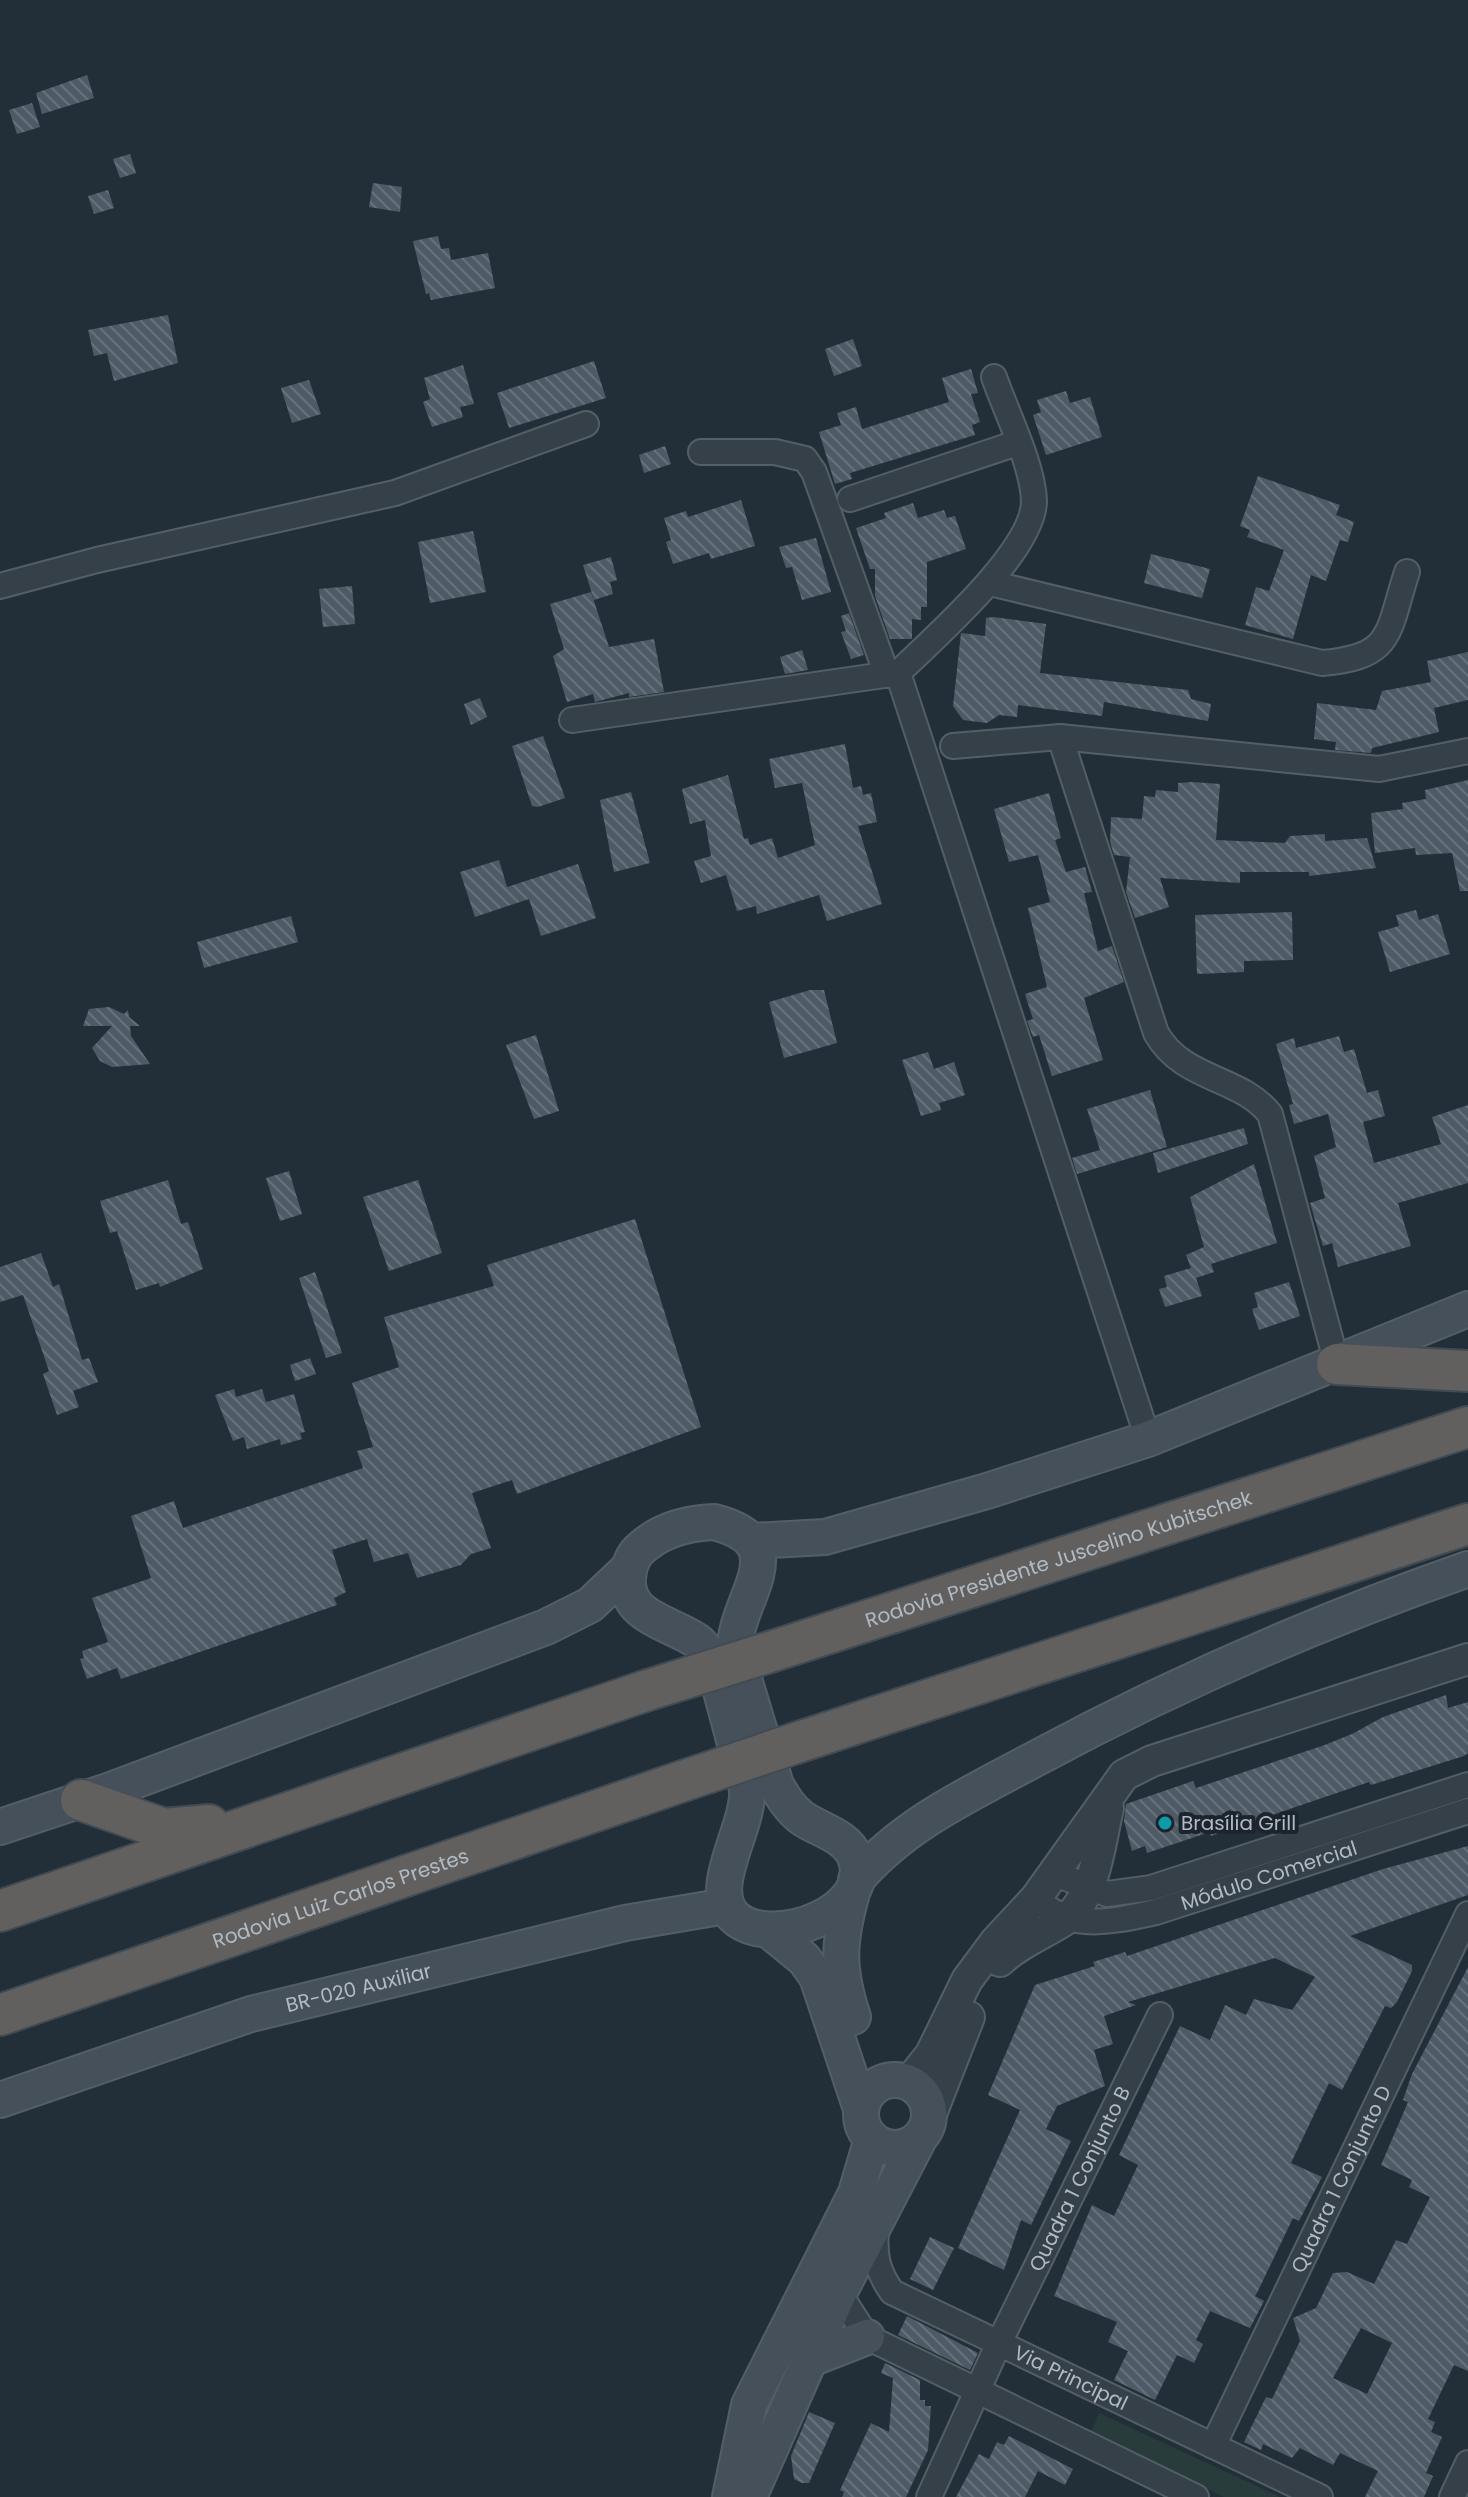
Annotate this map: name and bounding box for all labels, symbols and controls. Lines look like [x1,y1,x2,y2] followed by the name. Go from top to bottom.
[862,1483,1256,1634] street label: Rodovia Presidente Juscelino Kubitschek
[1181,1809,1296,1837] place label: Brasília Grill
[1156,1814,1174,1832] marker: Brasília Grill
[1177,1834,1361,1917] street label: Módulo Comercial
[209,1841,472,1955] street label: Rodovia Luiz Carlos Prestes
[283,1957,434,2019] street label: BR-020 Auxiliar
[1284,2081,1398,2278] street label: Quadra 1 Conjunto D
[1022,2082,1137,2276] street label: Quadra 1 Conjunto B
[1009,2338,1132,2417] street label: Via Principal

